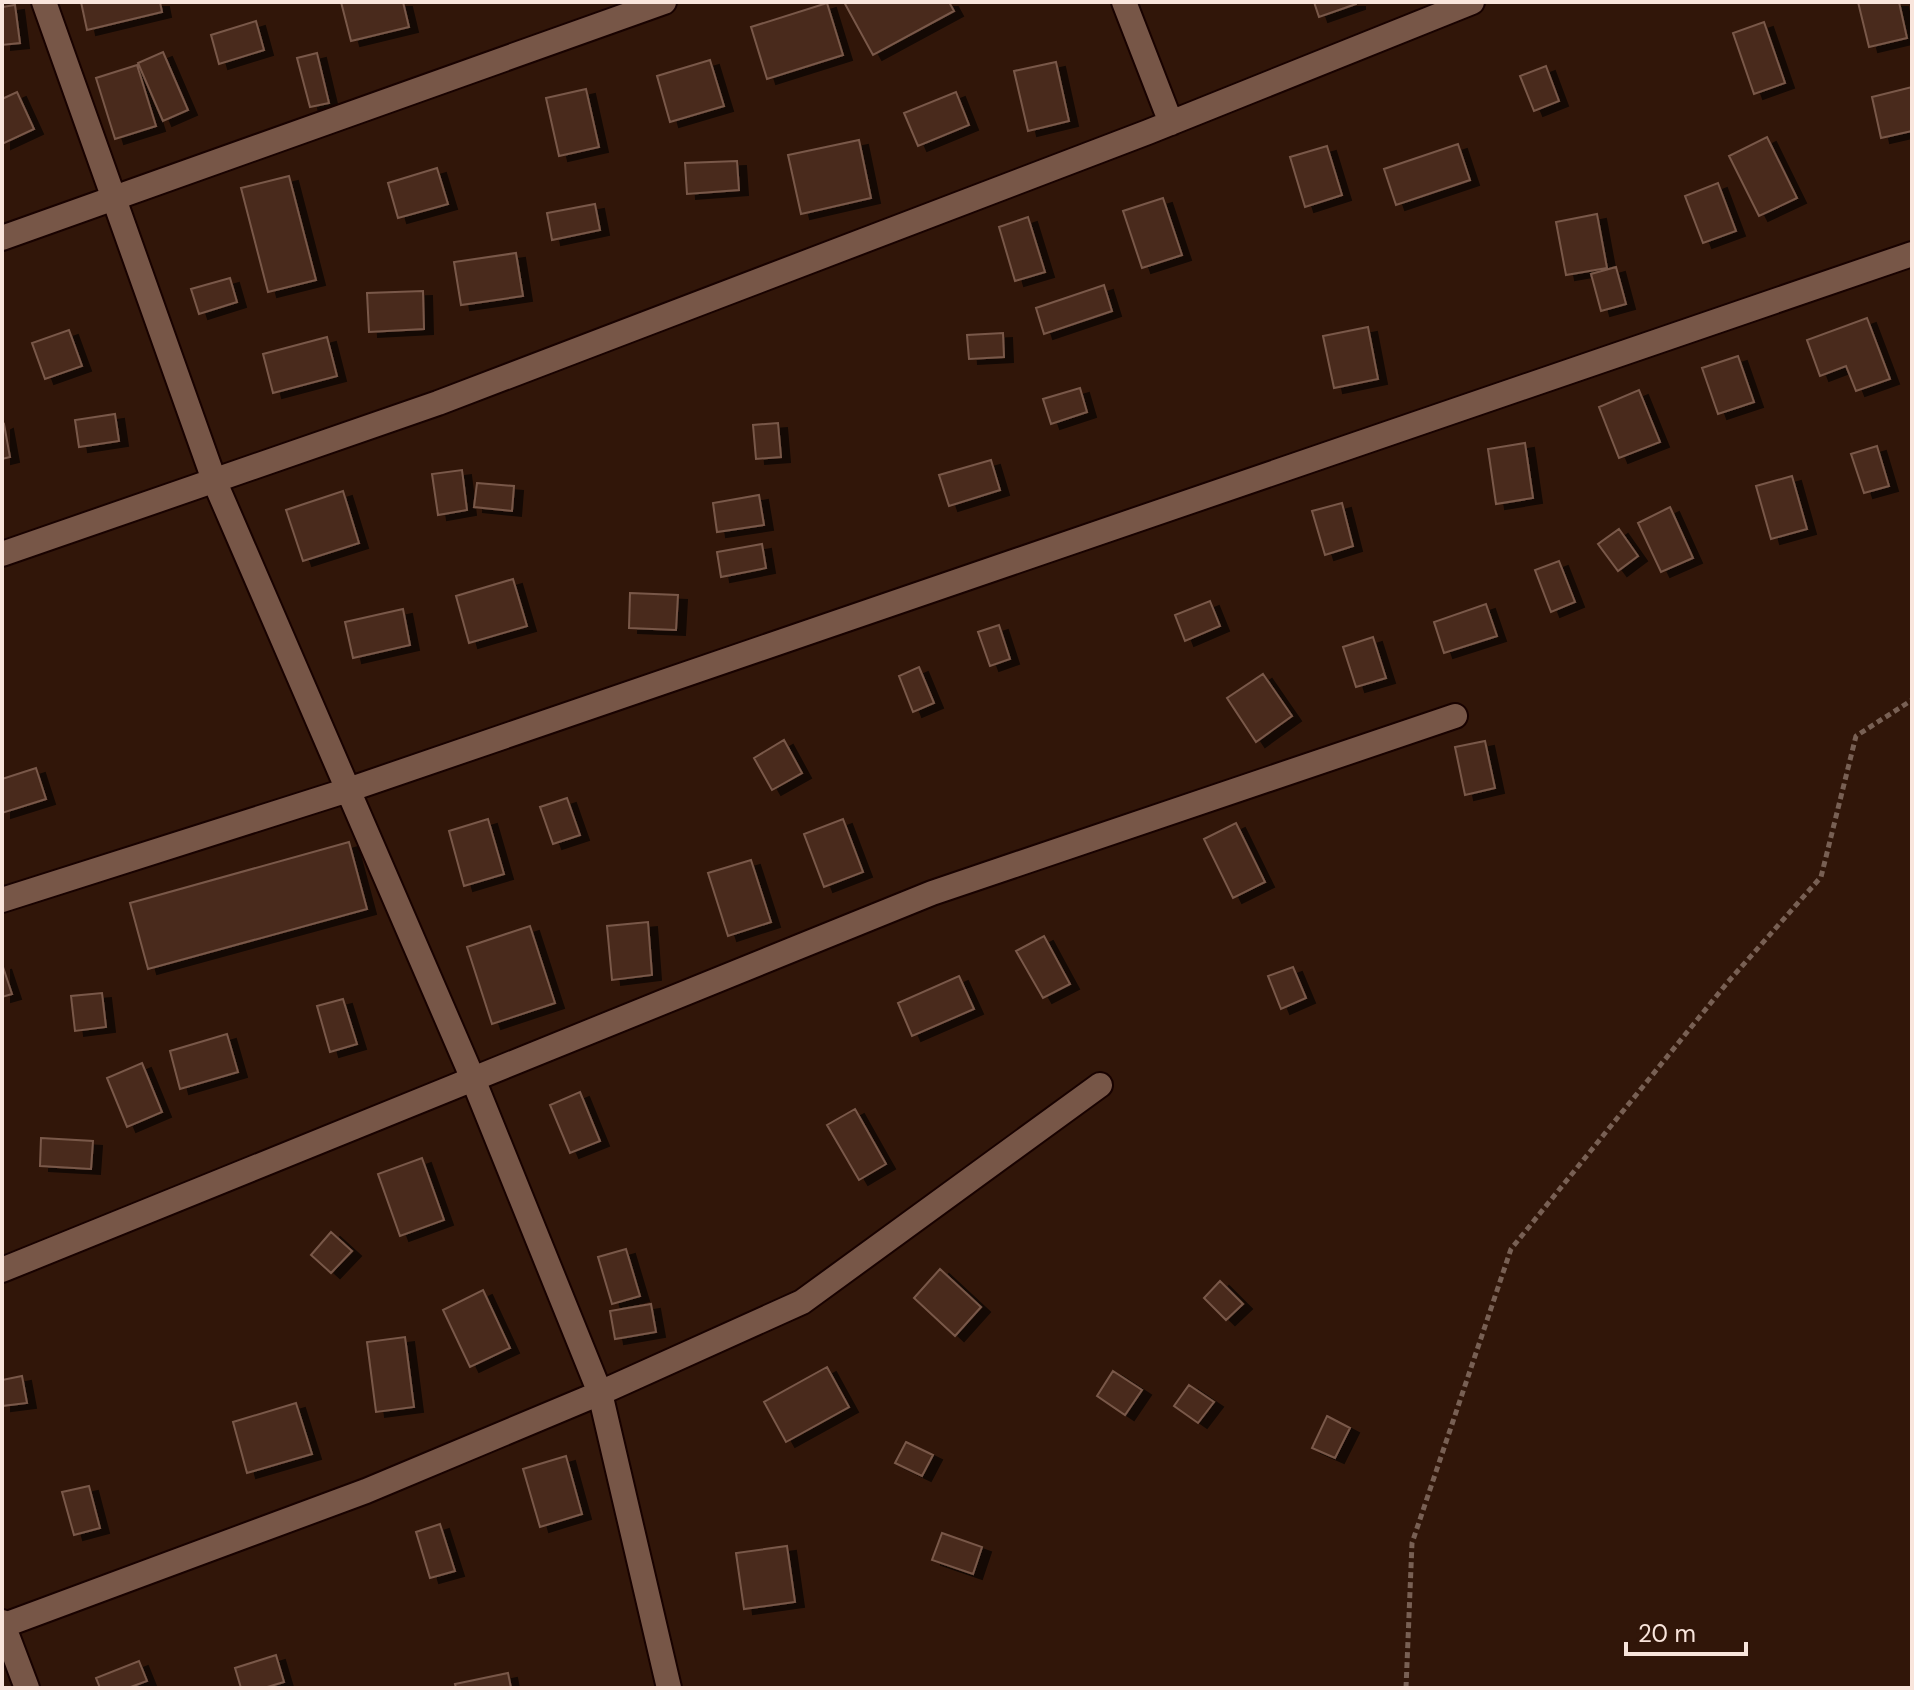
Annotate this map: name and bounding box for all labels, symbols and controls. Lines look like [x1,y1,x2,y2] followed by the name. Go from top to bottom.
[1626,1606,1746,1656] scale bar
[1638,1618,1696,1649] text: 20 m

